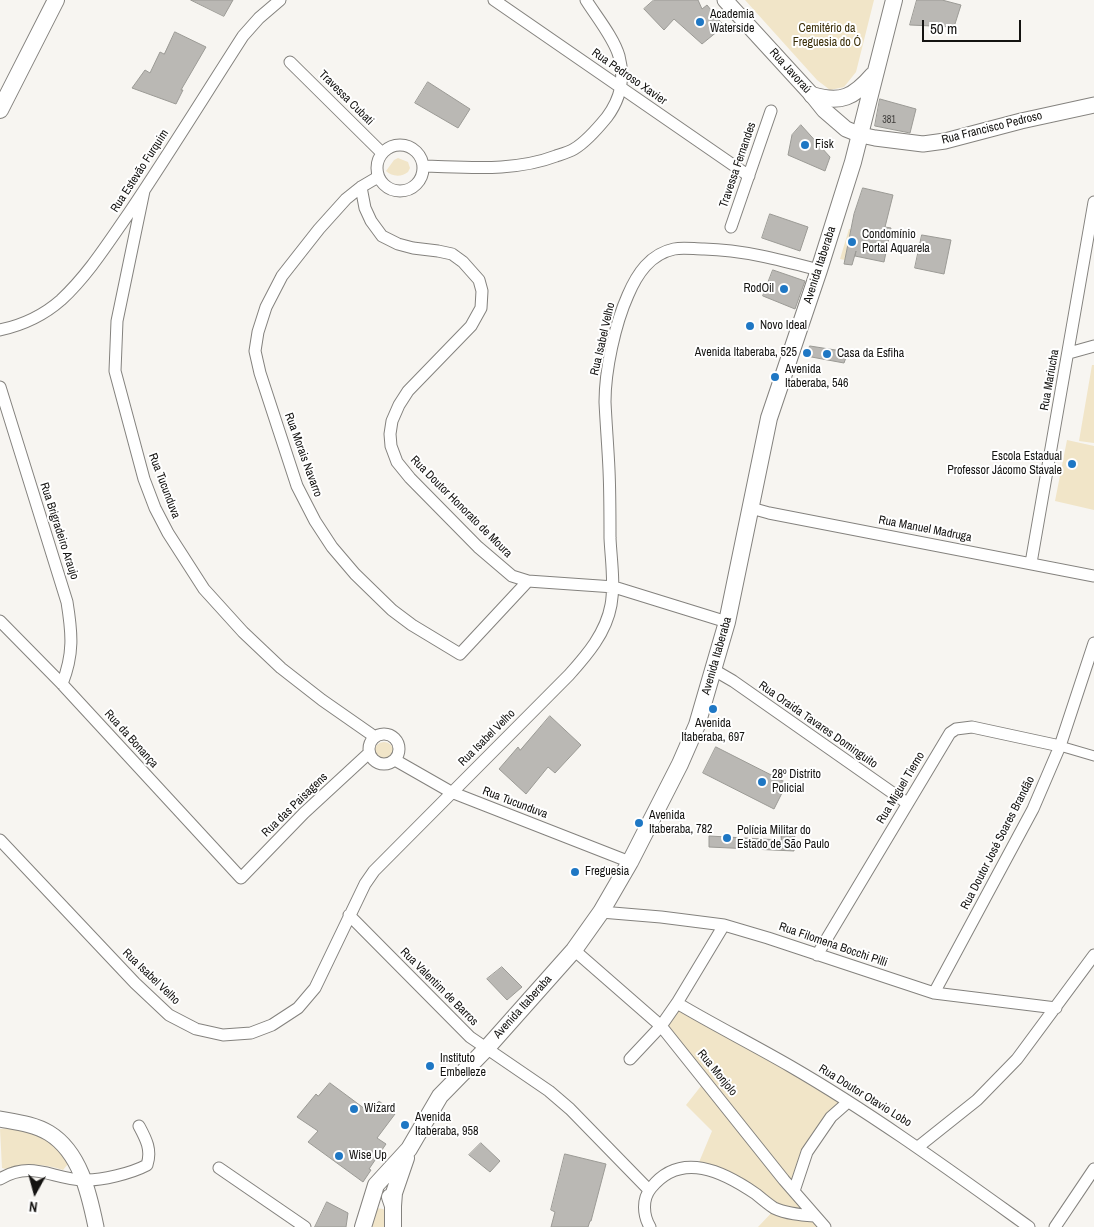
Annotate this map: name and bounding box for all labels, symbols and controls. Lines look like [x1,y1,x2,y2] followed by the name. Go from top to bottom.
[710,8,754,36] place label: Academia Waterside
[924,10,1023,42] scale bar
[694,16,706,28] marker: Academia Waterside
[930,18,957,39] text: 50 m
[793,22,861,50] park label: Cemitério da Freguesia do Ó
[766,45,814,97] street label: Rua Javoraú
[589,46,669,108] street label: Rua Pedroso Xavier
[316,68,376,128] street label: Travessa Cubati
[940,109,1044,147] street label: Rua Francisco Pedroso
[882,114,896,126] house number: 381
[717,120,759,210] street label: Travessa Fernandes
[108,127,172,215] street label: Rua Estevão Furquim
[815,138,834,152] place label: Fisk
[799,139,811,151] marker: Fisk
[801,225,839,305] street label: Avenida Itaberaba
[862,228,930,256] place label: Condomínio Portal Aquarela
[846,236,858,248] marker: Condomínio Portal Aquarela
[743,282,774,296] place label: RodOil
[778,283,790,295] marker: RodOil
[588,301,618,377] street label: Rua Isabel Velho
[760,319,807,333] place label: Novo Ideal
[744,320,756,332] marker: Novo Ideal
[695,346,797,360] place label: Avenida Itaberaba, 525
[801,347,813,359] marker: Avenida Itaberaba, 525
[837,347,904,361] place label: Casa da Esfiha
[821,348,833,360] marker: Casa da Esfiha
[1038,348,1062,412] street label: Rua Mariucha
[785,363,848,391] place label: Avenida Itaberaba, 546
[769,371,781,383] marker: Avenida Itaberaba, 546
[281,411,325,499] street label: Rua Morais Navarro
[947,450,1062,478] place label: Escola Estadual Professor Jácomo Stavale
[145,451,183,521] street label: Rua Tucunduva
[407,453,515,561] street label: Rua Doutor Honorato de Moura
[1066,458,1078,470] marker: Escola Estadual Professor Jácomo Stavale
[37,481,81,581] street label: Rua Brigradeiro Araujo
[877,513,973,545] street label: Rua Manuel Madruga
[699,615,735,697] street label: Avenida Itaberaba
[756,678,880,772] street label: Rua Oraida Tavares Dominguito
[707,703,719,715] marker: Avenida Itaberaba, 697
[101,707,161,771] street label: Rua da Bonança
[456,707,518,769] street label: Rua Isabel Velho
[681,717,745,745] place label: Avenida Itaberaba, 697
[874,749,928,827] street label: Rua Miguel Tierno
[772,768,821,796] place label: 28º Distrito Policial
[259,770,331,840] street label: Rua das Paisagens
[958,774,1038,912] street label: Rua Doutor José Soares Brandão
[756,776,768,788] marker: 28º Distrito Policial
[480,784,550,822] street label: Rua Tucunduva
[649,809,712,837] place label: Avenida Itaberaba, 782
[633,817,645,829] marker: Avenida Itaberaba, 782
[737,824,829,852] place label: Polícia Militar do Estado de São Paulo
[721,832,733,844] marker: Polícia Militar do Estado de São Paulo
[585,865,629,879] place label: Freguesia
[569,866,581,878] marker: Freguesia
[777,920,889,970] street label: Rua Filomena Bocchi Pilli
[397,945,481,1029] street label: Rua Valentim de Barros
[119,946,183,1008] street label: Rua Isabel Velho
[491,972,555,1042] street label: Avenida Itaberaba
[694,1047,740,1099] street label: Rua Monjolo
[440,1052,486,1080] place label: Instituto Embelleze
[424,1060,436,1072] marker: Instituto Embelleze
[816,1062,914,1130] street label: Rua Doutor Otavio Lobo
[364,1102,395,1116] place label: Wizard
[348,1103,360,1115] marker: Wizard
[415,1111,478,1139] place label: Avenida Itaberaba, 958
[399,1119,411,1131] marker: Avenida Itaberaba, 958
[349,1149,387,1163] place label: Wise Up
[333,1150,345,1162] marker: Wise Up
[10,1167,60,1217] north arrow
[28,1197,38,1216] text: N

